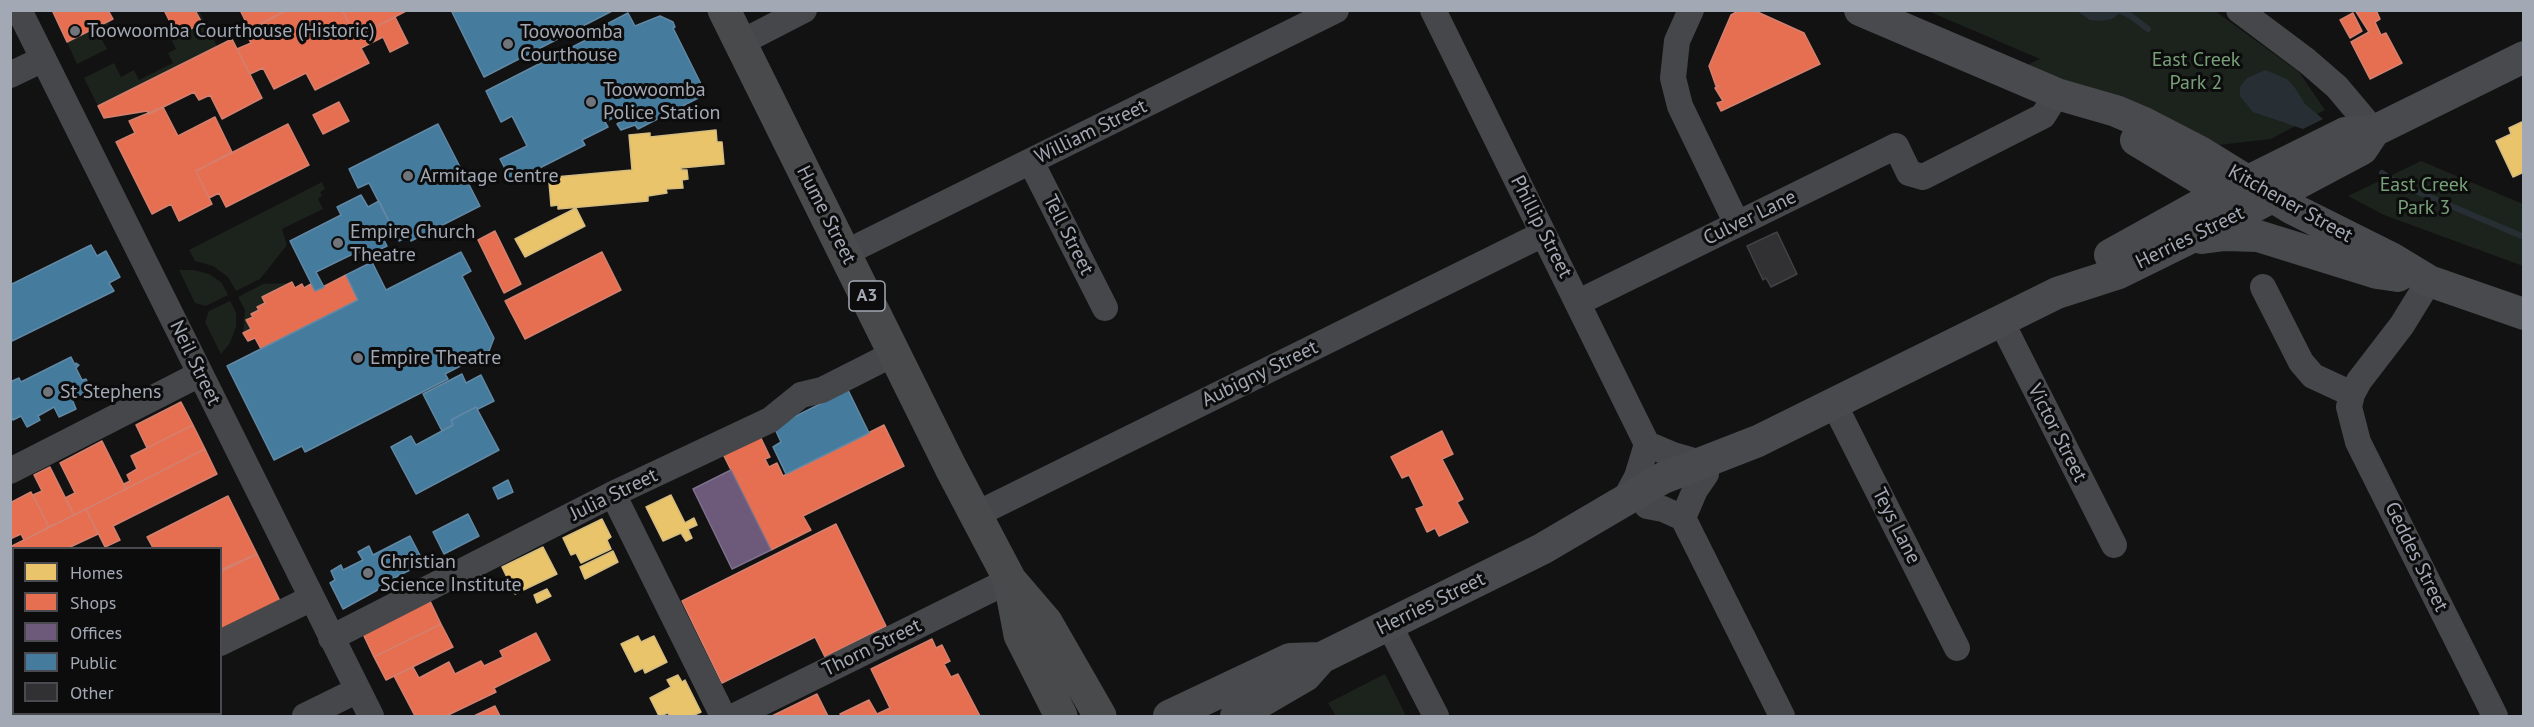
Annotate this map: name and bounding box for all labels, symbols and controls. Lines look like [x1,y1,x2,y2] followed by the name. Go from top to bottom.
[87,19,375,43] place label: Toowoomba Courthouse (Historic)
[520,20,623,67] place label: Toowoomba Courthouse
[68,24,82,38] marker: Toowoomba Courthouse (Historic)
[501,37,515,51] marker: Toowoomba Courthouse
[2152,48,2240,95] park label: East Creek Park 2
[603,78,721,125] place label: Toowoomba Police Station
[584,95,598,109] marker: Toowoomba Police Station
[1031,95,1151,169] street label: William Street
[2224,160,2356,248] street label: Kitchener Street
[791,162,861,268] street label: Hume Street
[420,164,559,188] place label: Armitage Centre
[401,169,415,183] marker: Armitage Centre
[1505,172,1577,282] street label: Phillip Street
[2380,173,2468,220] park label: East Creek Park 3
[1700,185,1800,251] street label: Culver Lane
[1038,191,1098,279] street label: Tell Street
[2132,201,2248,275] street label: Herries Street
[350,220,475,267] place label: Empire Church Theatre
[331,236,345,250] marker: Empire Church Theatre
[849,281,885,311] road number: A3
[164,317,226,409] street label: Neil Street
[1198,336,1322,412] street label: Aubigny Street
[370,346,501,370] place label: Empire Theatre
[351,351,365,365] marker: Empire Theatre
[60,380,161,404] place label: St Stephens
[2022,380,2092,486] street label: Victor Street
[41,385,55,399] marker: St Stephens
[566,464,662,526] street label: Julia Street
[1867,484,1925,568] street label: Teys Lane
[2379,498,2453,616] street label: Geddes Street
[12,547,222,715] legend
[380,550,522,597] place label: Christian Science Institute
[70,561,123,584] text: Homes
[361,566,375,580] marker: Christian Science Institute
[1373,567,1489,641] street label: Herries Street
[70,591,116,614] text: Shops
[819,614,925,682] street label: Thorn Street
[70,621,122,644] text: Offices
[70,651,117,674] text: Public
[70,681,114,704] text: Other

